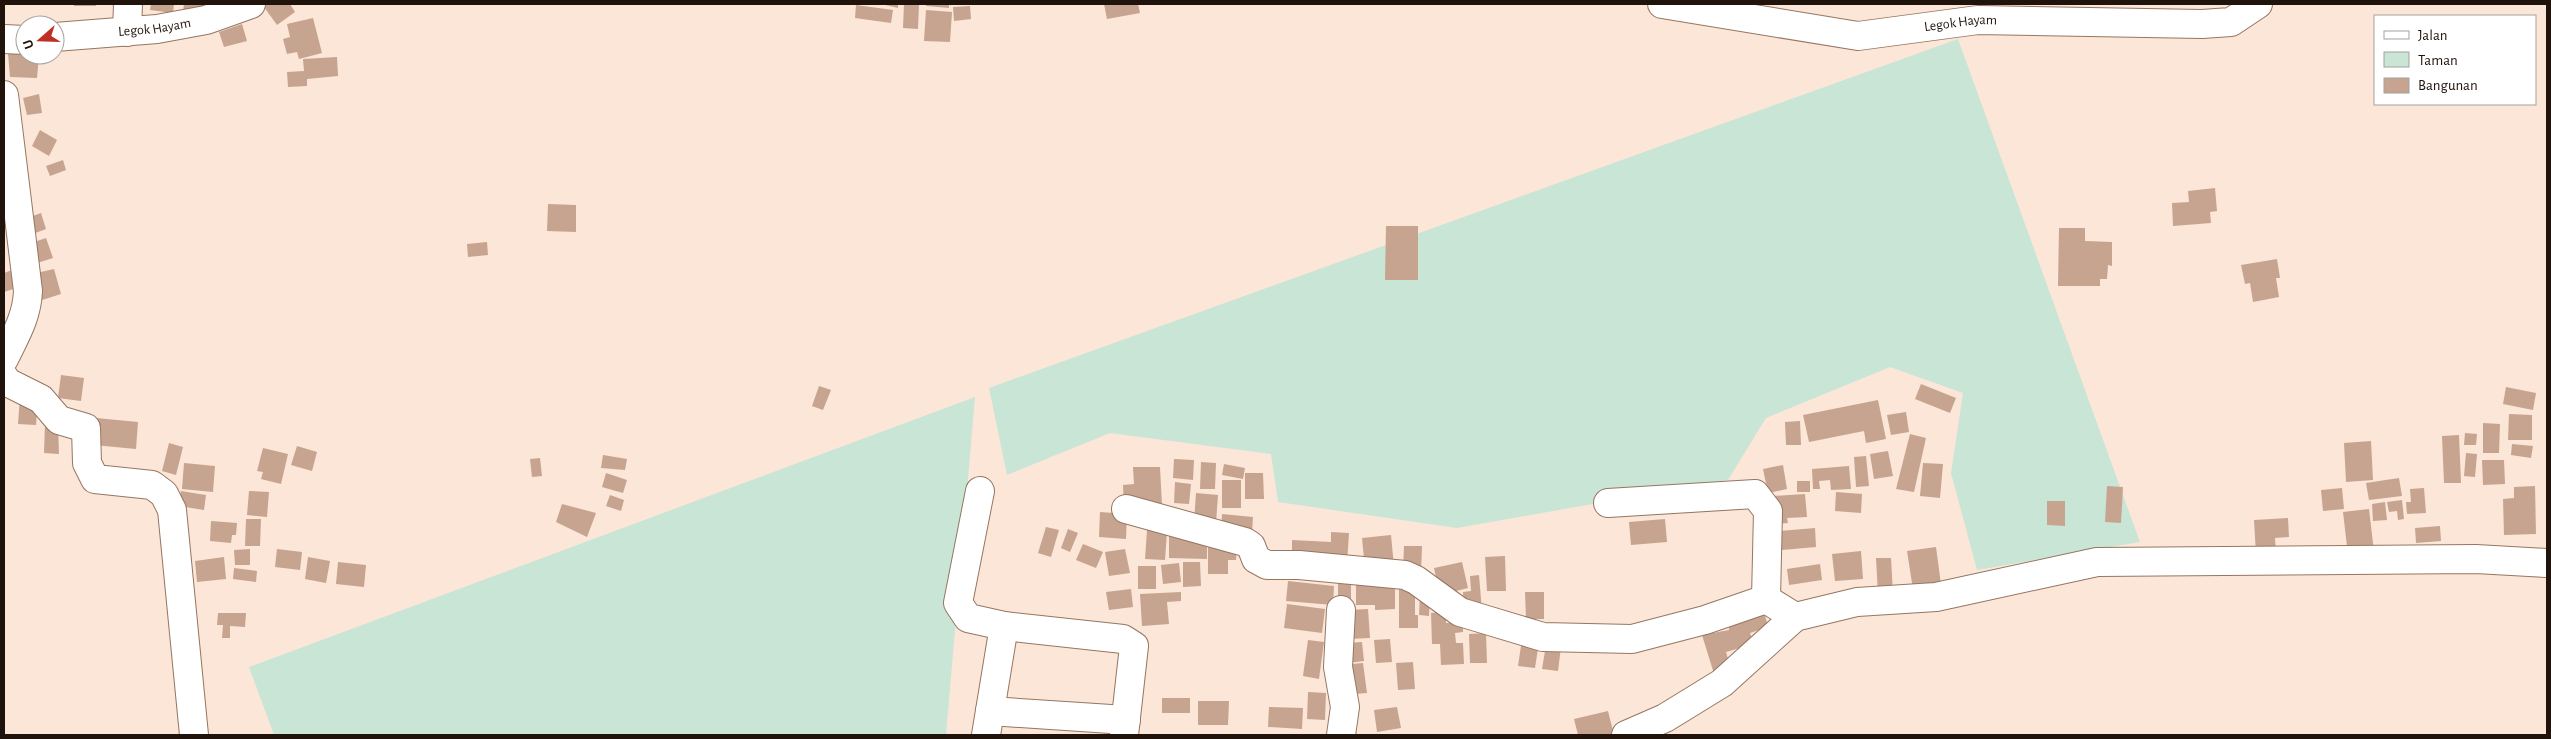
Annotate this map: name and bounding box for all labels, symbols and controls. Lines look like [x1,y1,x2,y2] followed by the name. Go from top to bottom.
[1923,13,1997,34] street label: Legok Hayam
[15,15,65,65] north arrow
[2374,15,2536,105] legend
[118,16,192,39] street label: Legok Hayam
[2418,28,2448,43] text: Jalan
[21,37,37,51] text: U
[2418,53,2458,68] text: Taman
[2418,78,2478,93] text: Bangunan

